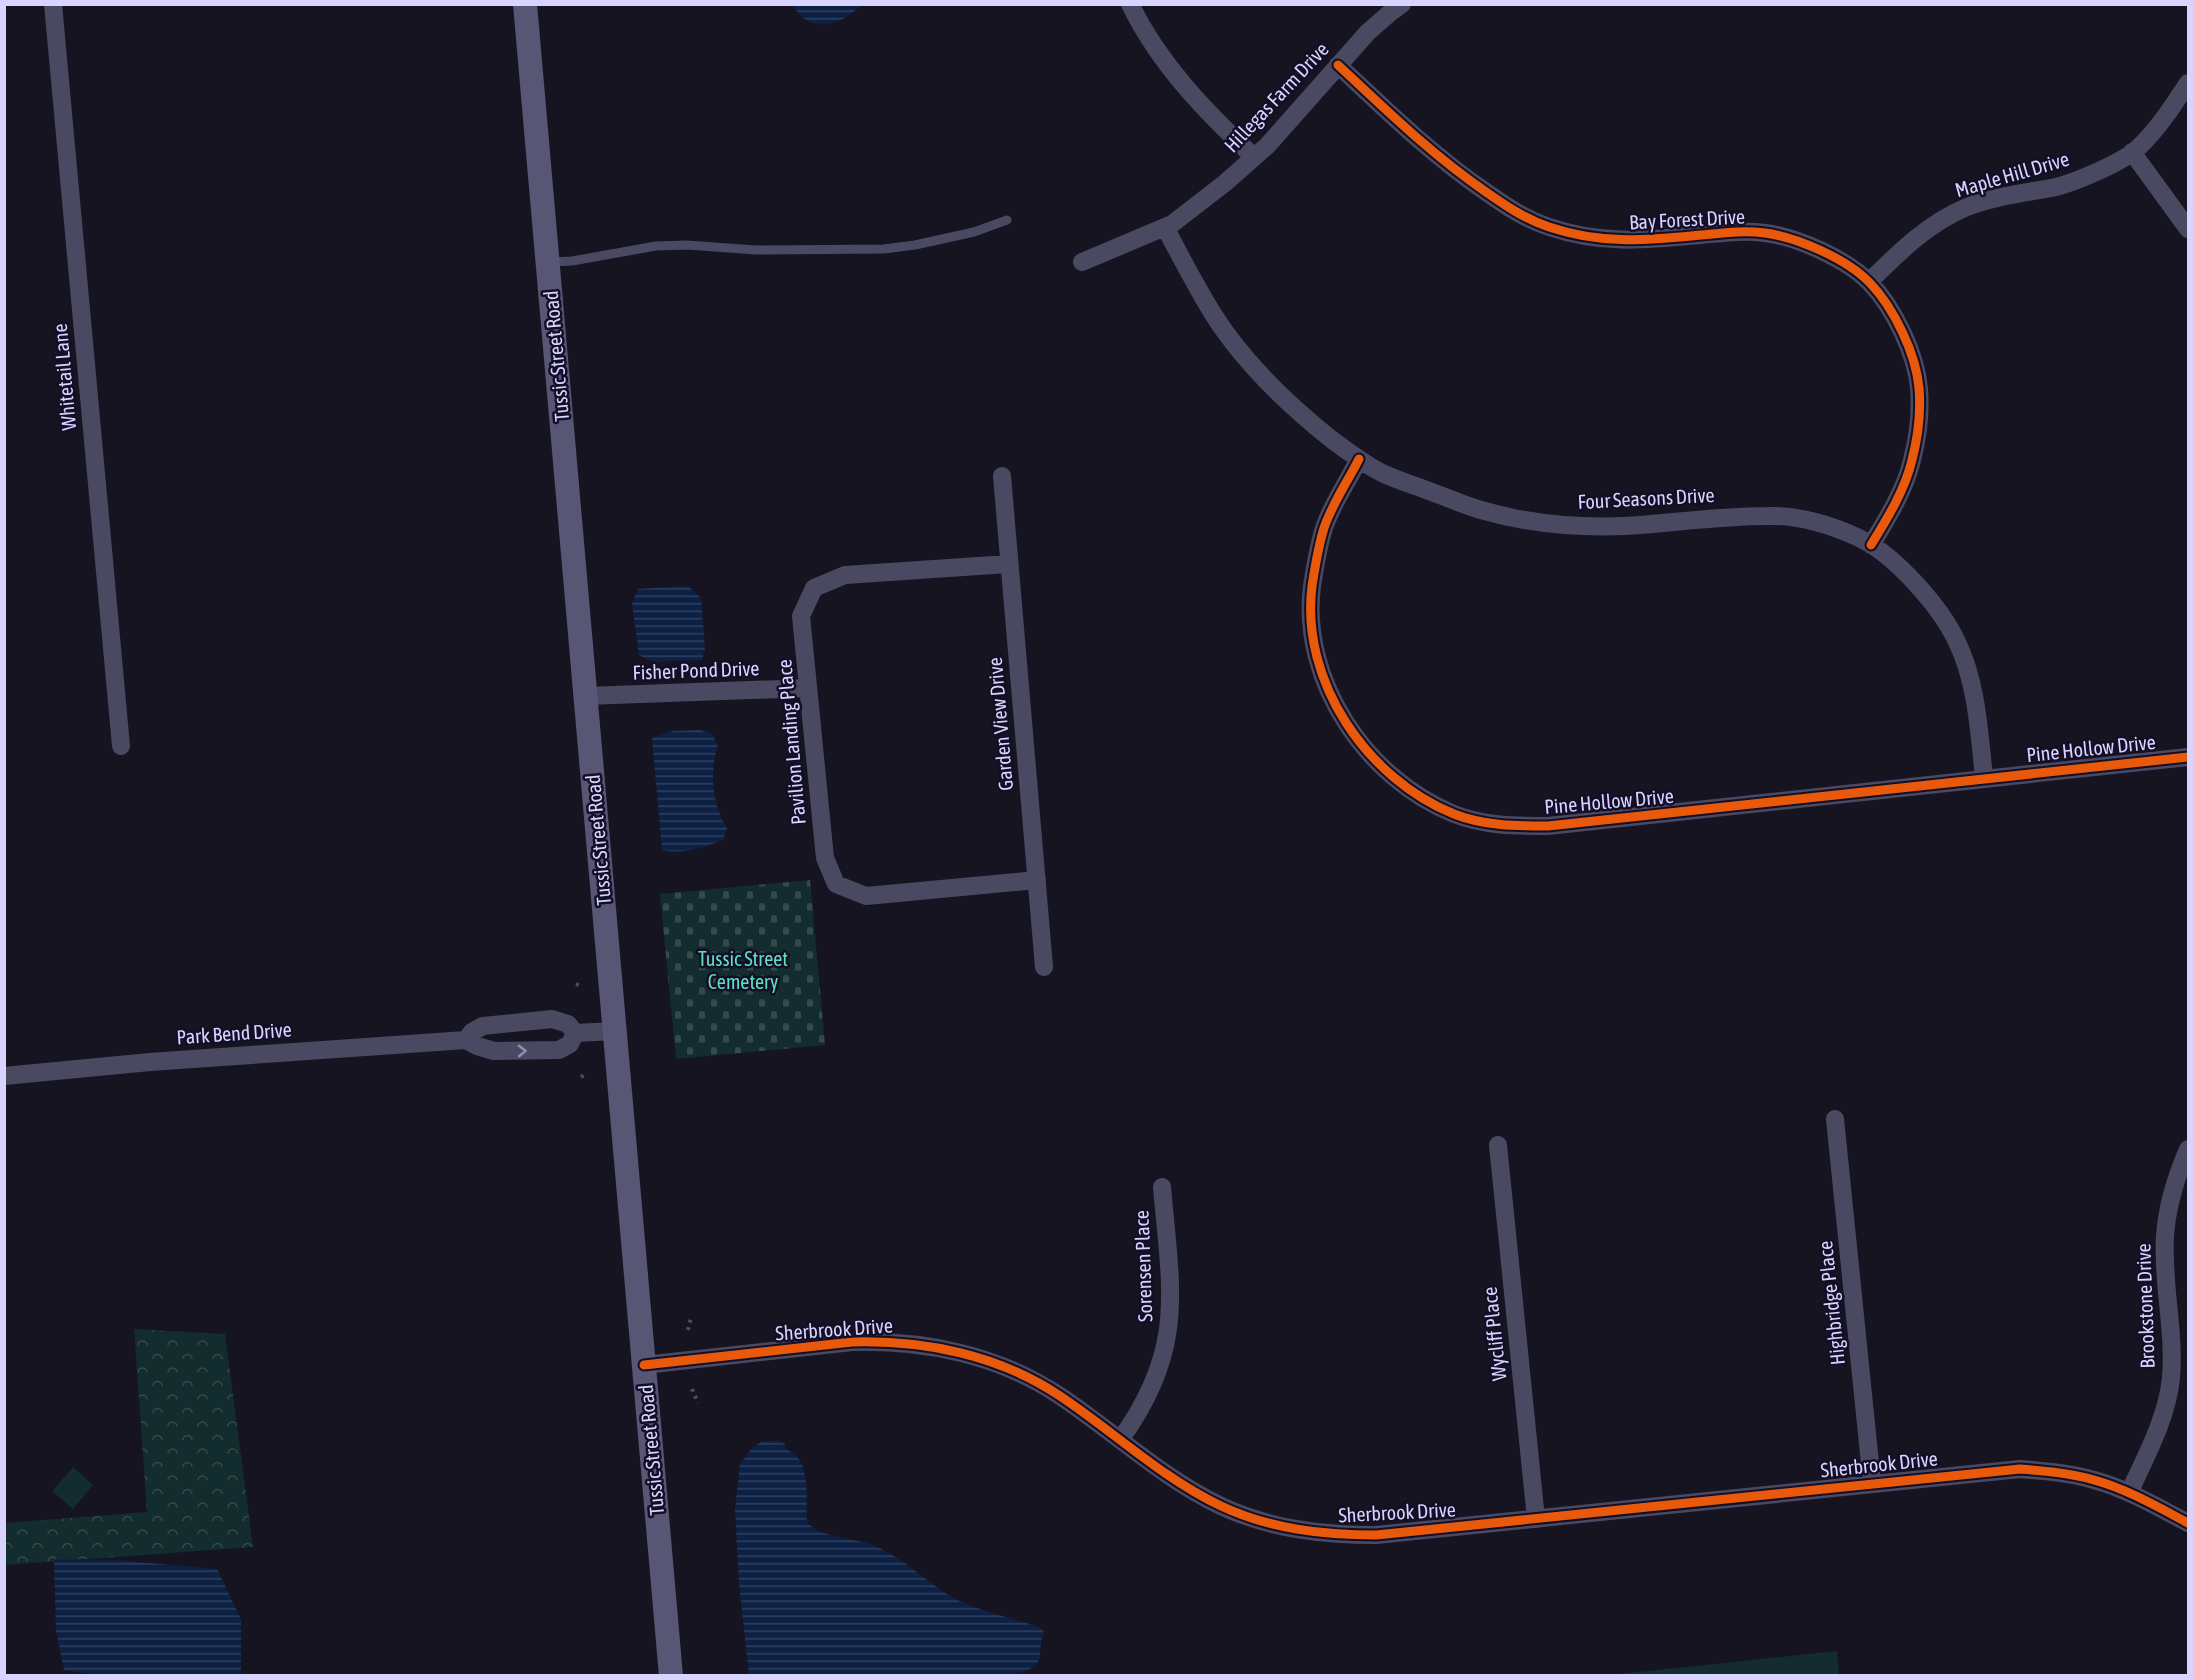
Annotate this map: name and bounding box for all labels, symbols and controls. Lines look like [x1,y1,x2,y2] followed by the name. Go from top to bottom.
[1219,37,1333,157] street label: Hillegas Farm Drive
[1952,147,2072,201] street label: Maple Hill Drive
[1628,204,1746,234] street label: Bay Forest Drive
[539,290,573,422] street label: Tussic Street Road
[48,323,80,431] street label: Whitetail Lane
[1577,483,1715,513] street label: Four Seasons Drive
[632,656,760,684] street label: Fisher Pond Drive
[983,656,1017,792] street label: Garden View Drive
[772,658,810,826] street label: Pavilion Landing Place
[2025,730,2157,766] street label: Pine Hollow Drive
[581,774,615,906] street label: Tussic Street Road
[1543,784,1675,818] street label: Pine Hollow Drive
[698,947,788,993] park label: Tussic Street Cemetery
[176,1018,292,1048] street label: Park Bend Drive
[518,1045,527,1057] one-way arrow
[1130,1210,1156,1322] street label: Sorensen Place
[1813,1240,1849,1366] street label: Highbridge Place
[2131,1243,2159,1369] street label: Brookstone Drive
[1478,1286,1510,1382] street label: Wycliff Place
[775,1313,893,1345] street label: Sherbrook Drive
[634,1384,668,1516] street label: Tussic Street Road
[1819,1446,1939,1482] street label: Sherbrook Drive
[1338,1497,1456,1527] street label: Sherbrook Drive

